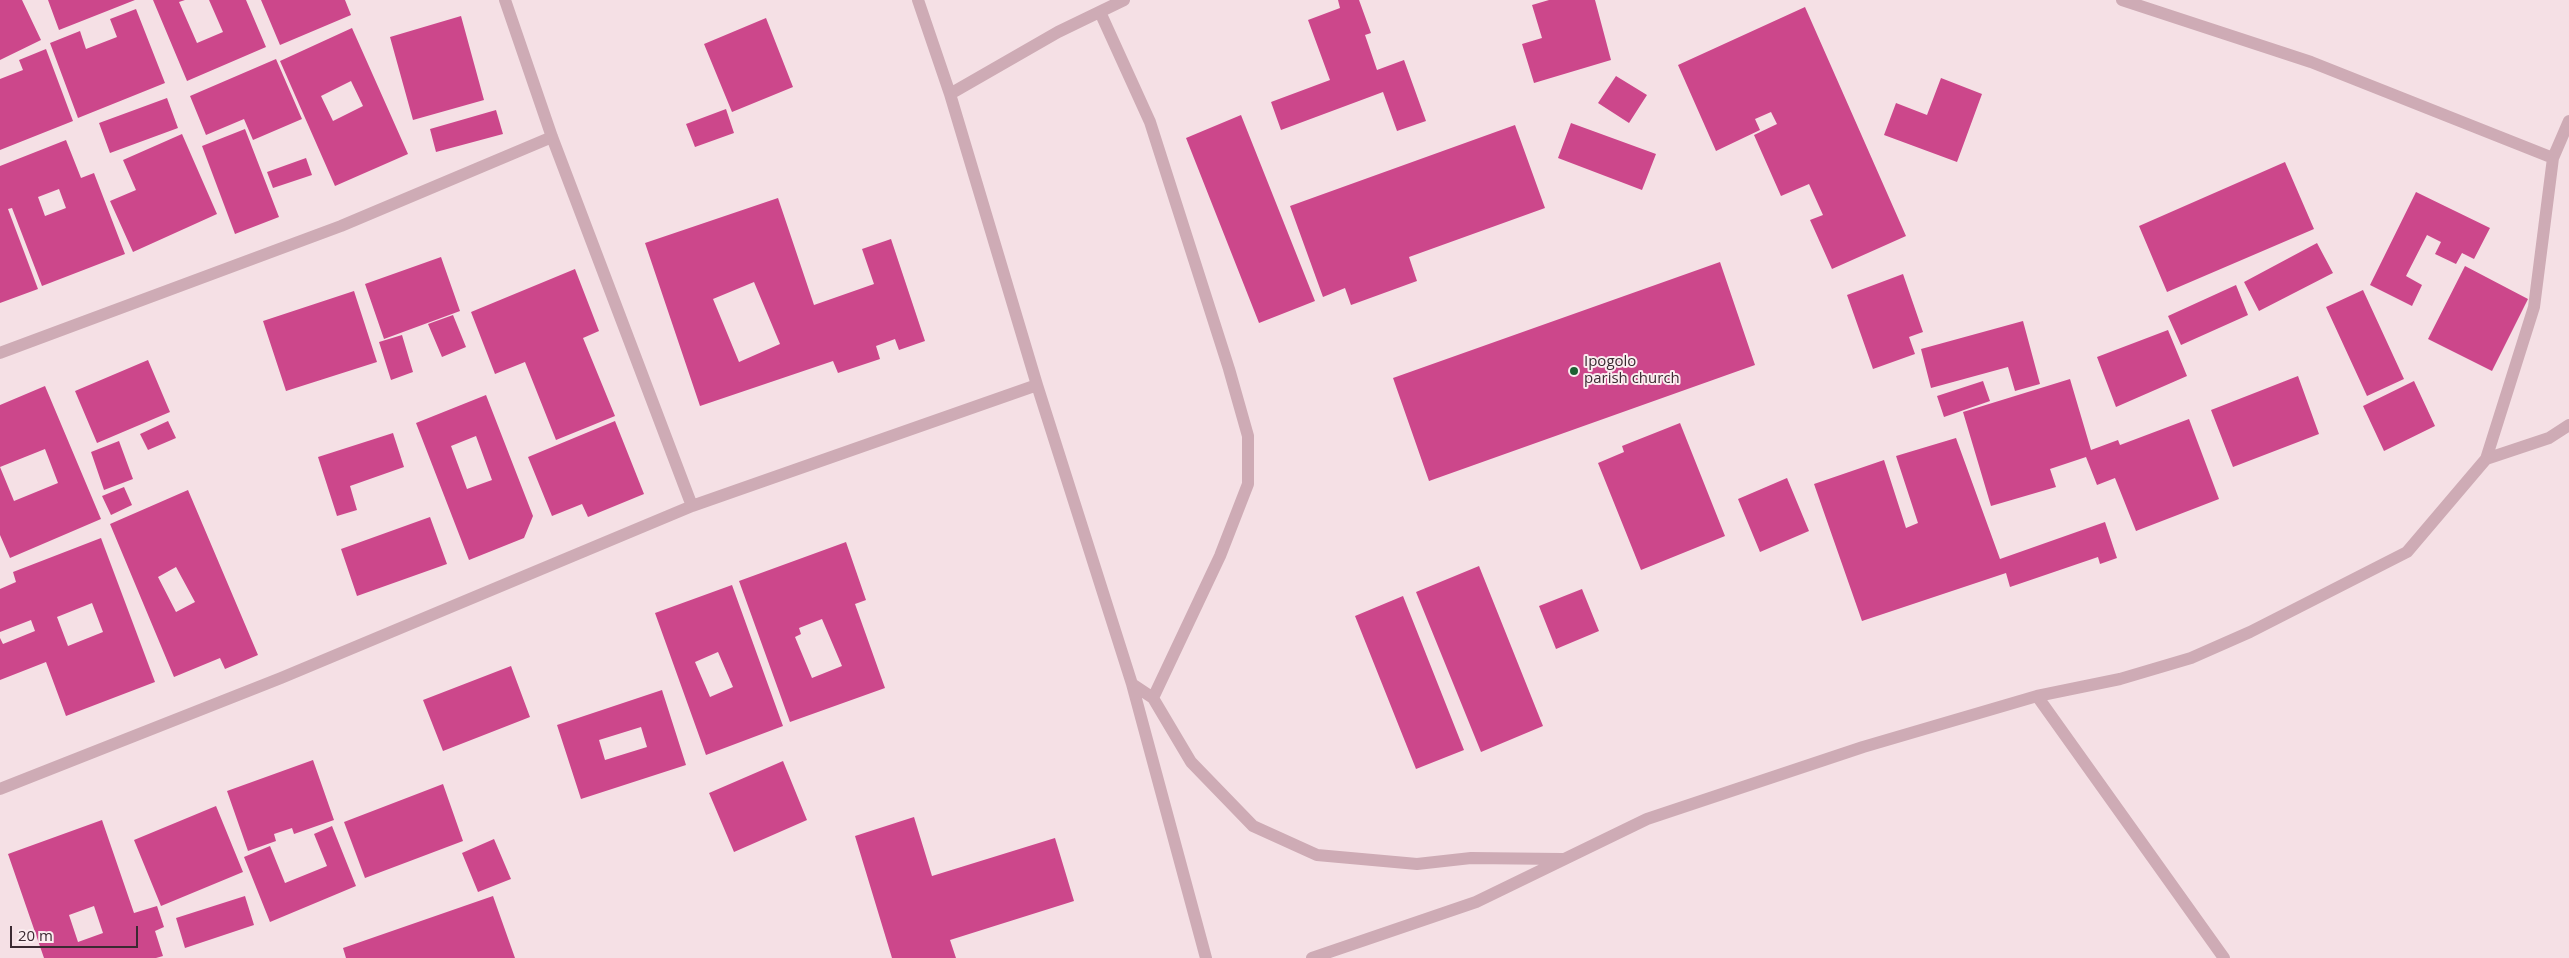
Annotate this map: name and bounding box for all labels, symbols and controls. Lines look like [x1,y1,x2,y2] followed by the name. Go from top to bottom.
[1584,353,1680,388] place label: Ipogolo parish church
[1568,365,1580,377] marker: Ipogolo parish church
[12,916,140,948] scale bar
[18,925,53,945] text: 20 m

